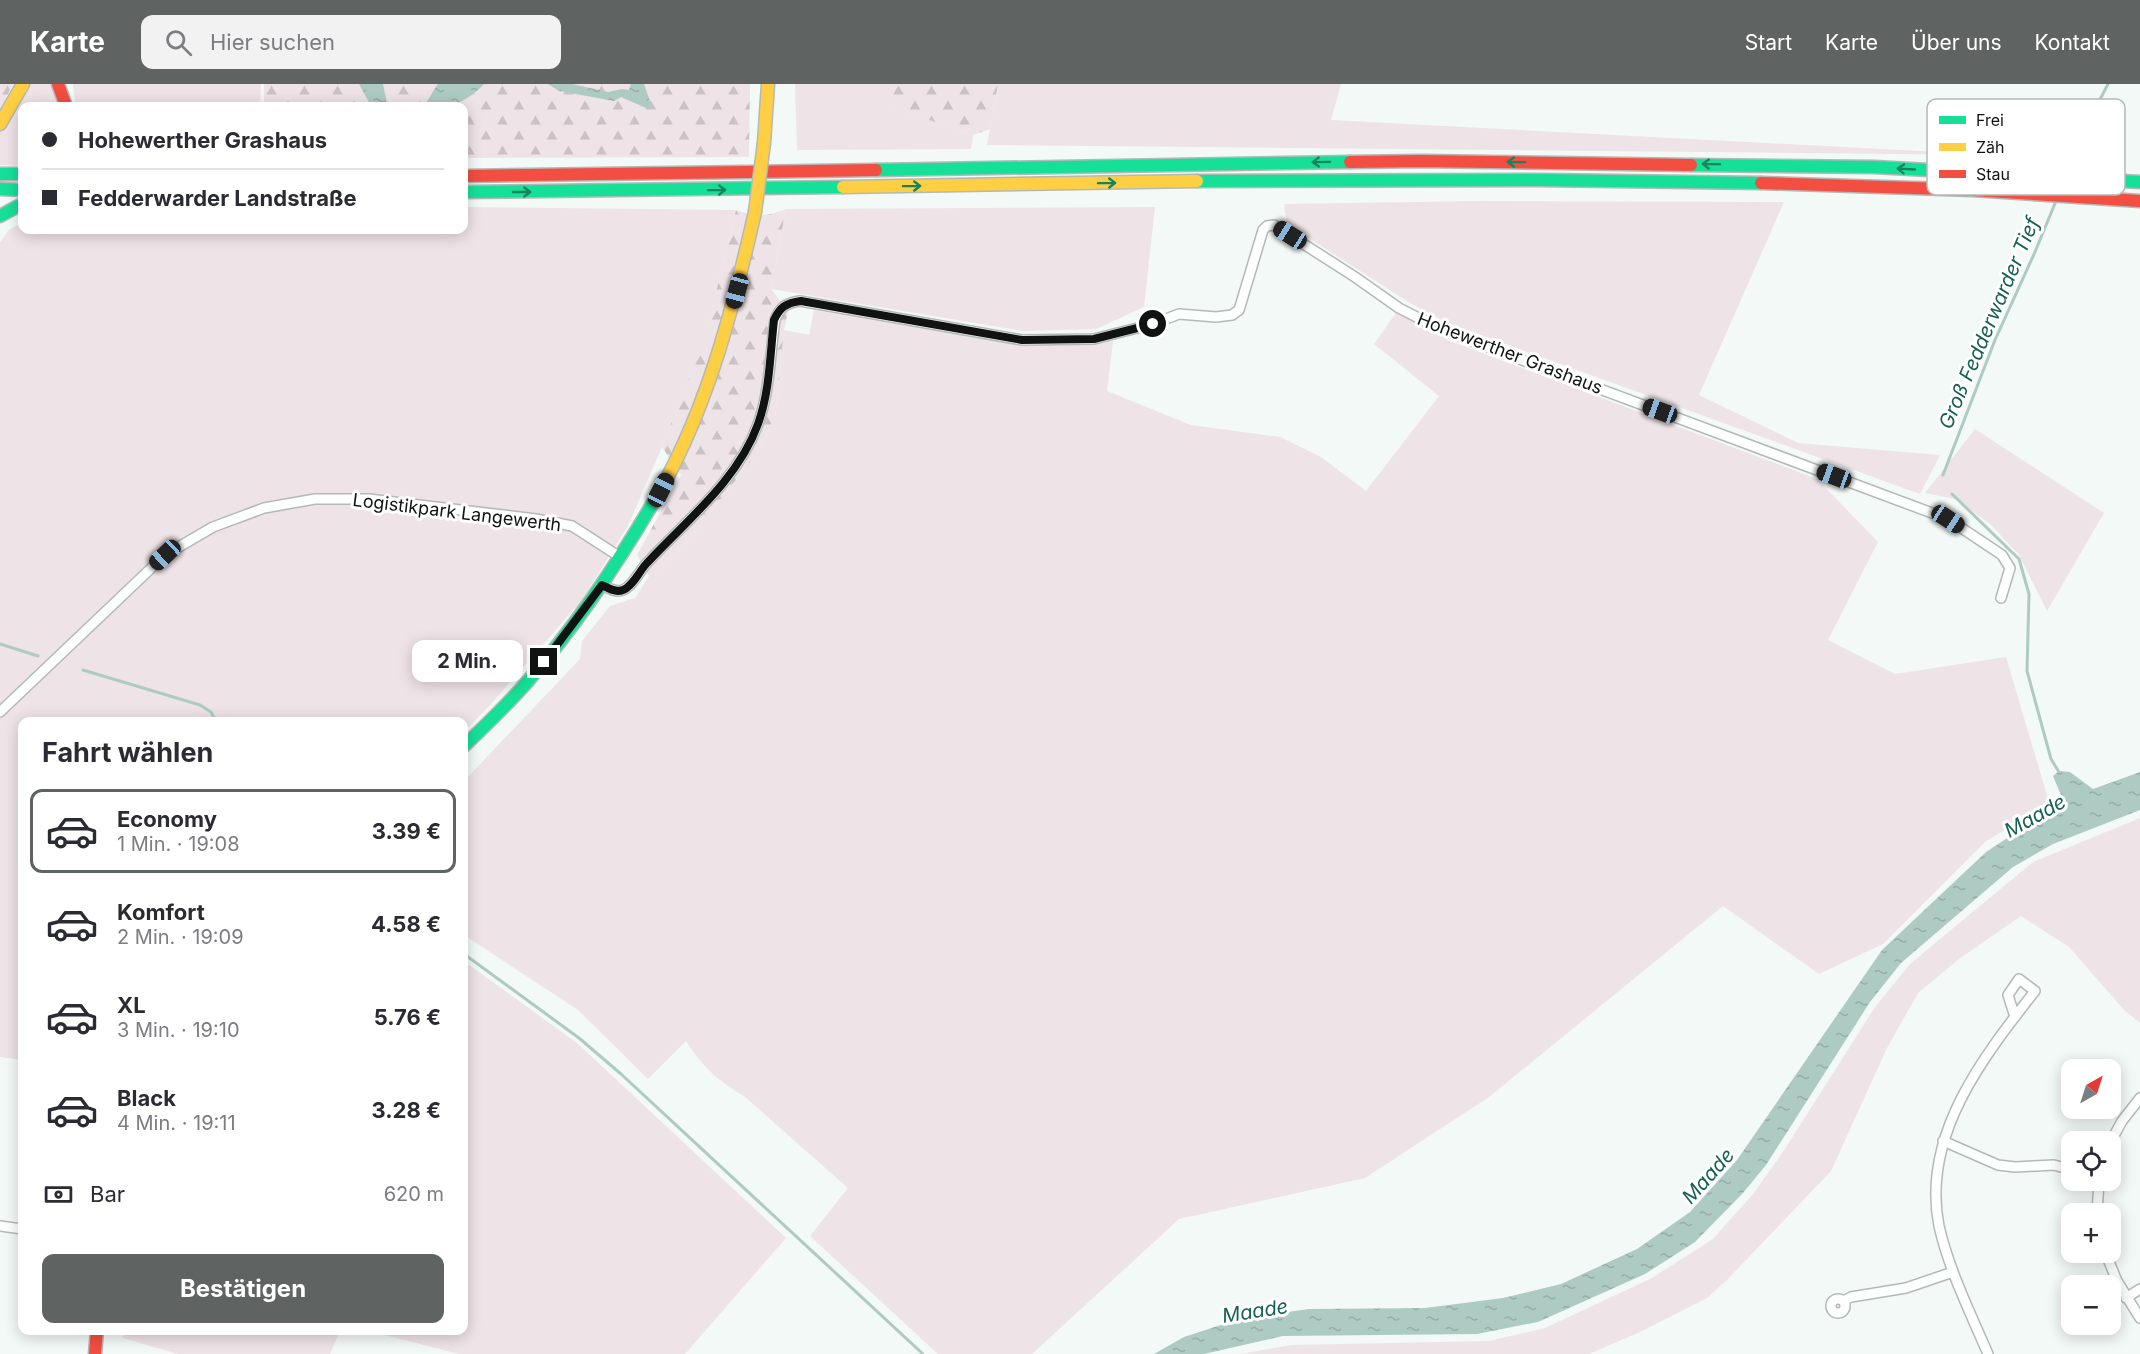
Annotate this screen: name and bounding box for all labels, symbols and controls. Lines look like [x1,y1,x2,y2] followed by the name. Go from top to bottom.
[141,15,561,69] search box
[30,25,105,59] text: Karte
[162,26,195,59] icon: search
[210,29,335,55] text: Hier suchen
[1745,30,1792,55] text: Start
[1825,30,1878,55] text: Karte
[1911,30,2002,55] text: Über uns
[2035,30,2110,55] text: Kontakt
[1927,99,2125,195] legend
[1976,110,2004,130] text: Frei
[78,127,327,153] text: Hohewerther Grashaus
[1976,137,2005,157] text: Zäh
[1311,156,1331,168] one-way arrow
[1506,156,1526,168] one-way arrow
[1701,159,1721,170] one-way arrow
[1896,163,1916,174] one-way arrow
[1976,164,2010,184] text: Stau
[1096,177,1116,189] one-way arrow
[901,180,921,192] one-way arrow
[706,184,726,195] one-way arrow
[78,185,357,211] text: Fedderwarder Landstraße
[511,186,531,198] one-way arrow
[1934,212,2045,432] water label: Groß Fedderwarder Tief
[1270,218,1310,252] car
[724,271,750,311] car
[1415,308,1605,398] street label: Hohewerther Grashaus
[1139,310,1166,337] route start
[1640,396,1680,426] car
[1814,461,1854,491] car
[645,470,677,510] car
[352,489,562,535] street label: Logistikpark Langewerth
[1928,502,1968,536] car
[146,536,184,574] car
[412,641,523,683] callout: 2 Min.
[530,648,557,675] route end
[437,649,498,673] text: 2 Min.
[42,736,213,769] text: Fahrt wählen
[2000,789,2070,843] water label: Maade
[45,804,99,858] icon: car
[117,806,217,832] text: Economy
[372,818,441,844] text: 3.39 €
[117,832,240,856] text: 1 Min. · 19:08
[45,897,99,951] icon: car
[117,899,205,925] text: Komfort
[371,911,441,937] text: 4.58 €
[117,925,244,949] text: 2 Min. · 19:09
[45,990,99,1044] icon: car
[117,992,146,1018] text: XL
[374,1004,441,1030] text: 5.76 €
[117,1018,240,1042] text: 3 Min. · 19:10
[2061,1059,2121,1119] north arrow
[2061,1059,2121,1335] map controls
[45,1083,99,1137] icon: car
[117,1085,176,1111] text: Black
[371,1097,441,1123] text: 3.28 €
[117,1111,236,1135] text: 4 Min. · 19:11
[2061,1131,2121,1191] button: locate
[1677,1143,1739,1209] water label: Maade
[42,1178,75,1211] icon: cash
[90,1181,125,1207] text: Bar
[384,1182,444,1206] text: 620 m
[2061,1203,2121,1263] button: +
[42,1254,444,1323] button: Bestätigen
[2061,1275,2121,1335] button: −
[1220,1294,1290,1328] water label: Maade

